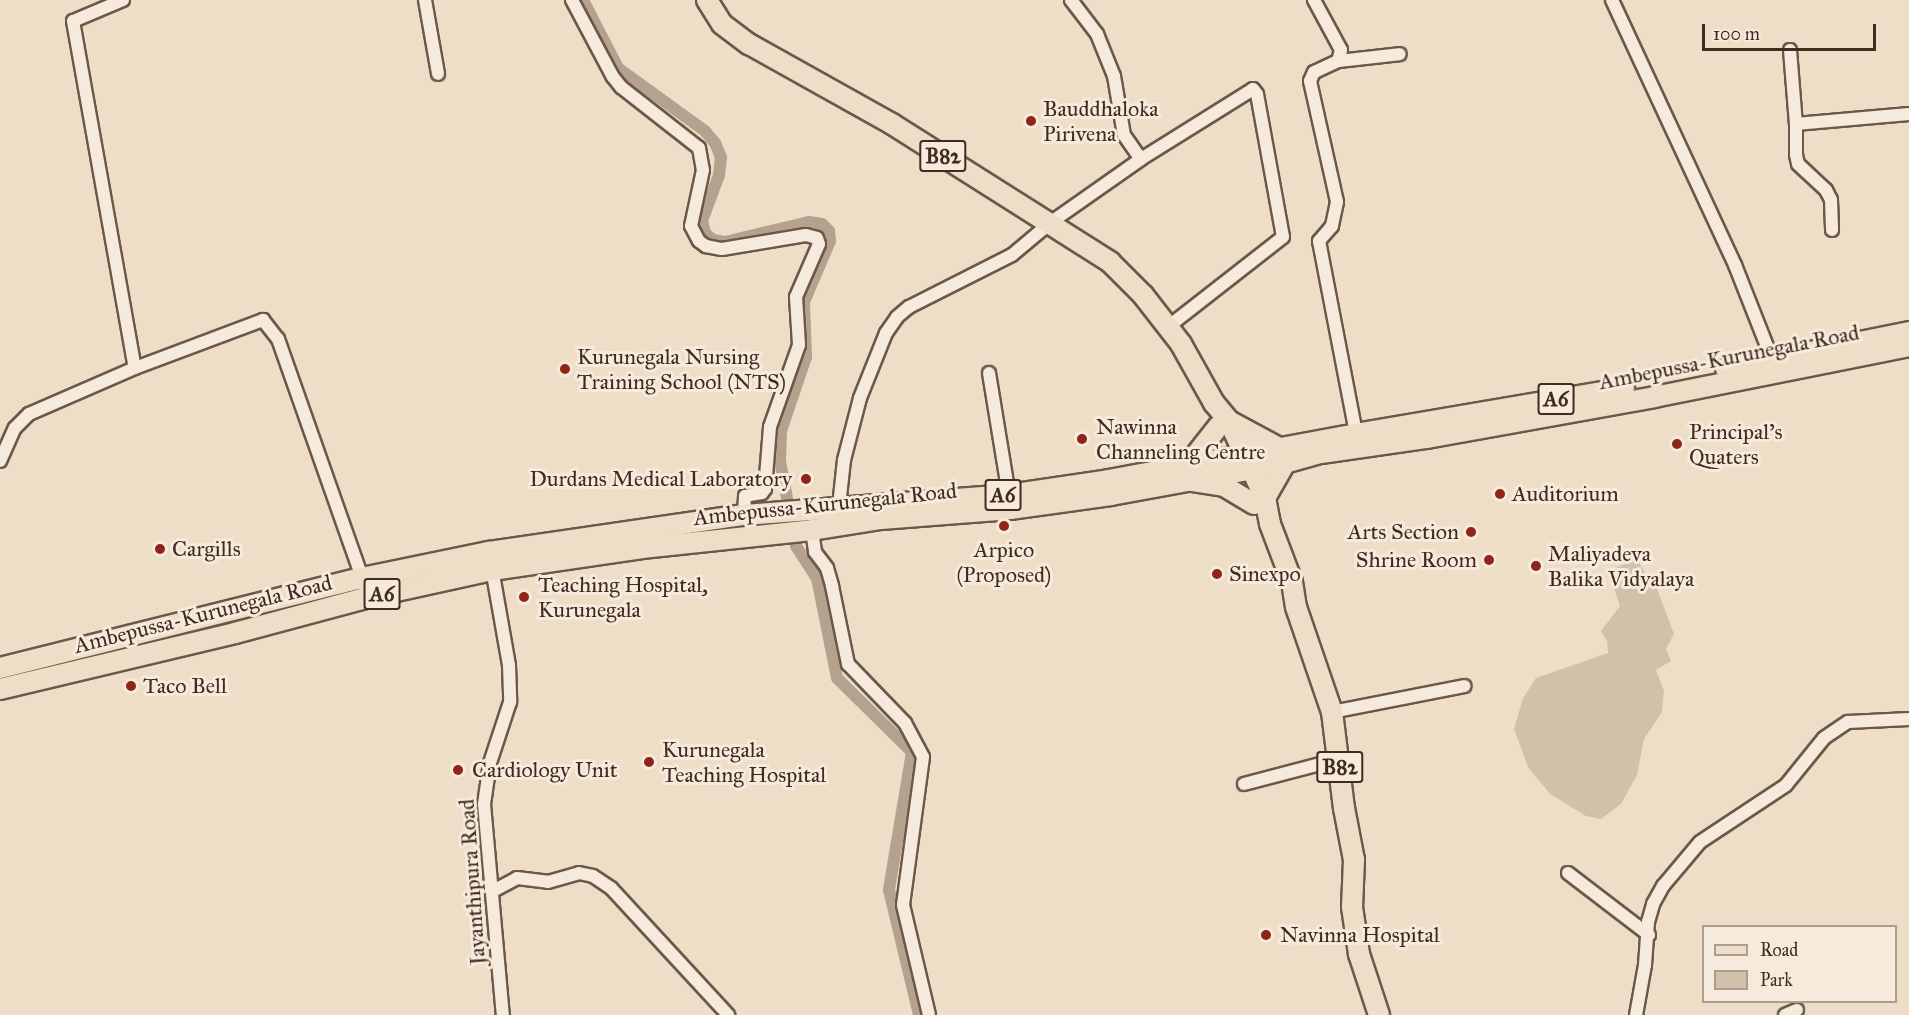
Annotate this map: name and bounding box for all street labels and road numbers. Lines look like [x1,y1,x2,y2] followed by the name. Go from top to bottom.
[919,138,967,174] road number: B82
[1597,319,1861,395] street label: Ambepussa-Kurunegala Road
[1536,381,1576,417] road number: A6
[692,477,958,531] street label: Ambepussa-Kurunegala Road
[984,477,1022,513] road number: A6
[71,569,335,659] street label: Ambepussa-Kurunegala Road
[362,576,401,612] road number: A6
[1316,749,1364,785] road number: B82
[453,798,491,966] street label: Jayanthipura Road

